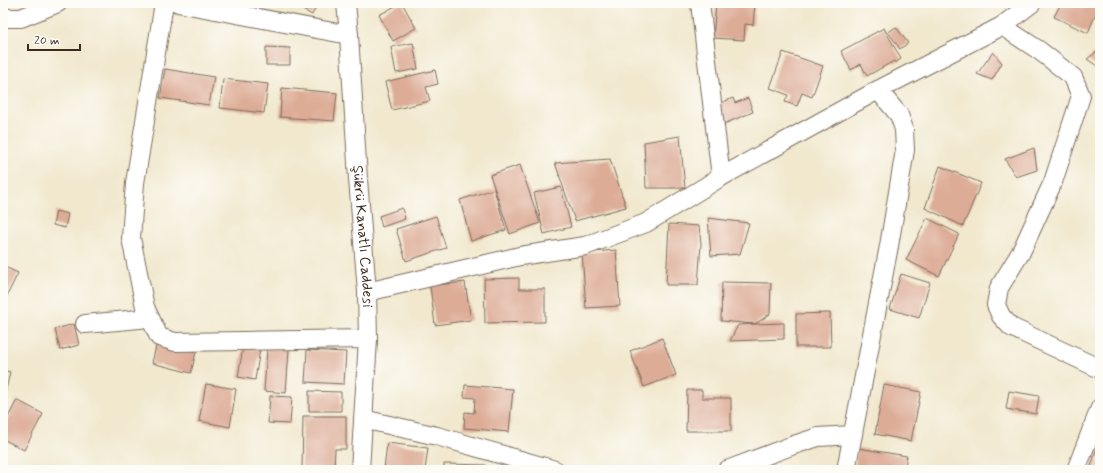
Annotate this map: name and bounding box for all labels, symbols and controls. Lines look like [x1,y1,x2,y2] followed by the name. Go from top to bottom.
[28,26,80,52] scale bar
[34,33,60,49] text: 20 m
[347,165,377,308] street label: Şükrü Kanatlı Caddesi

